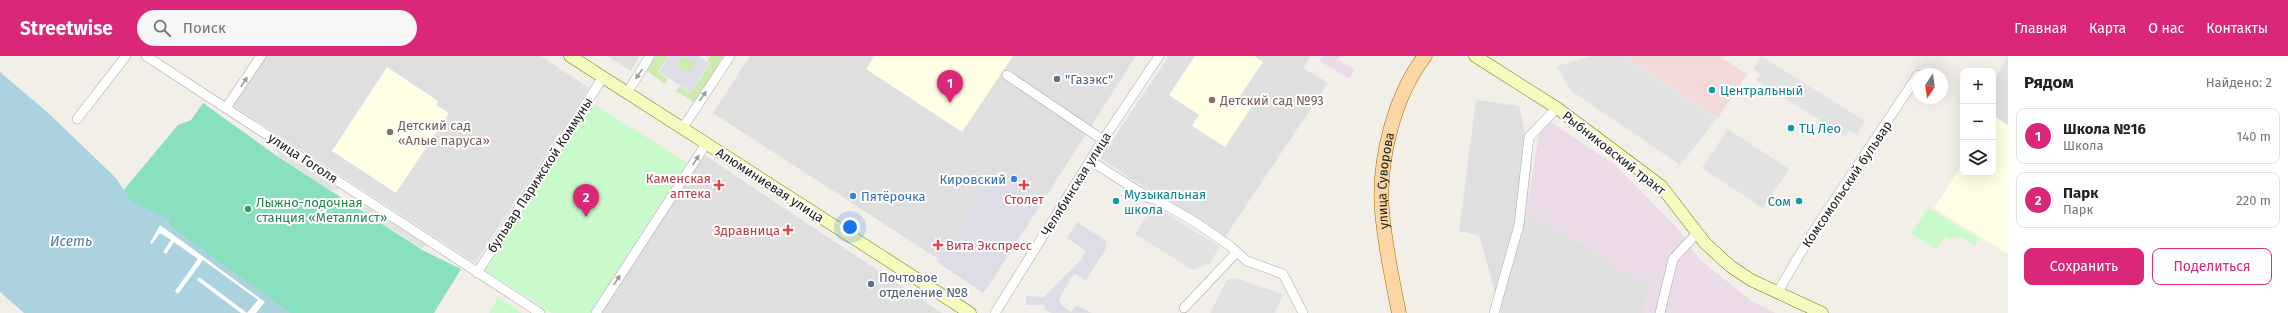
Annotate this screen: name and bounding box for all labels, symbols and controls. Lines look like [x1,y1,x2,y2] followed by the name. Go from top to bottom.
[137,10,417,46] search box
[20,17,113,40] text: Streetwise
[151,17,173,39] icon: search
[183,19,226,37] text: Поиск
[2014,20,2067,37] text: Главная
[2089,20,2126,37] text: Карта
[2148,20,2184,37] text: О нас
[2206,20,2268,37] text: Контакты
[1912,68,1948,104] north arrow
[1960,68,1996,176] map controls
[1960,68,1996,104] button: +
[635,69,643,80] one-way arrow
[937,70,963,103] pin: 1
[1065,72,1113,87] place label: "Газэкс"
[2024,72,2074,93] text: Рядом
[1052,74,1062,84] marker: "Газэкс"
[2206,75,2272,90] text: Найдено: 2
[240,76,247,88] one-way arrow
[1720,83,1803,98] place label: Центральный
[1707,85,1717,95] marker: Центральный
[699,91,707,102] one-way arrow
[1219,93,1324,108] place label: Детский сад №93
[484,95,596,255] street label: бульвар Парижской Коммуны
[1207,95,1217,105] marker: Детский сад №93
[1960,104,1996,140] button: −
[1560,108,1669,198] street label: Рыбниковский тракт
[397,118,490,148] place label: Детский сад «Алые паруса»
[1799,118,1895,250] street label: Комсомольский бульвар
[2063,120,2146,138] text: Школа №16
[1799,121,1841,136] place label: ТЦ Лео
[1786,123,1796,133] marker: ТЦ Лео
[385,127,395,137] marker: Детский сад «Алые паруса»
[1038,129,1114,239] street label: Челябинская улица
[2035,129,2041,144] text: 1
[2237,129,2271,144] text: 140 m
[265,130,341,186] street label: улица Гоголя
[1374,131,1397,230] street label: улица Суворова
[2063,138,2104,153] text: Школа
[1960,140,1996,176] button: layers
[713,145,827,225] street label: Алюминиевая улица
[692,155,700,165] one-way arrow
[646,171,711,201] place label: Каменская аптека
[939,172,1006,187] place label: Кировский
[1009,174,1019,184] marker: Кировский
[714,180,724,190] marker: Каменская аптека
[1019,180,1029,190] marker: Столет
[573,184,599,217] pin: 2
[2063,184,2098,202] text: Парк
[1124,187,1206,217] place label: Музыкальная школа
[861,189,926,204] place label: Пятёрочка
[848,191,858,201] marker: Пятёрочка
[1004,192,1044,207] place label: Столет
[2035,193,2041,208] text: 2
[2236,193,2271,208] text: 220 m
[1768,194,1791,209] place label: Сом
[256,195,387,225] place label: Лыжно-лодочная станция «Металлист»
[1111,196,1121,206] marker: Музыкальная школа
[1794,196,1804,206] marker: Сом
[2063,202,2093,217] text: Парк
[243,204,253,214] marker: Лыжно-лодочная станция «Металлист»
[840,217,860,237] your location
[714,223,780,238] place label: Здравница
[783,225,793,235] marker: Здравница
[50,233,92,250] water label: Исеть
[946,238,1032,253] place label: Вита Экспресс
[933,240,943,250] marker: Вита Экспресс
[2024,248,2144,285] button: Сохранить
[2152,248,2272,285] button: Поделиться
[879,270,968,300] place label: Почтовое отделение №8
[613,275,621,286] one-way arrow
[866,279,876,289] marker: Почтовое отделение №8

